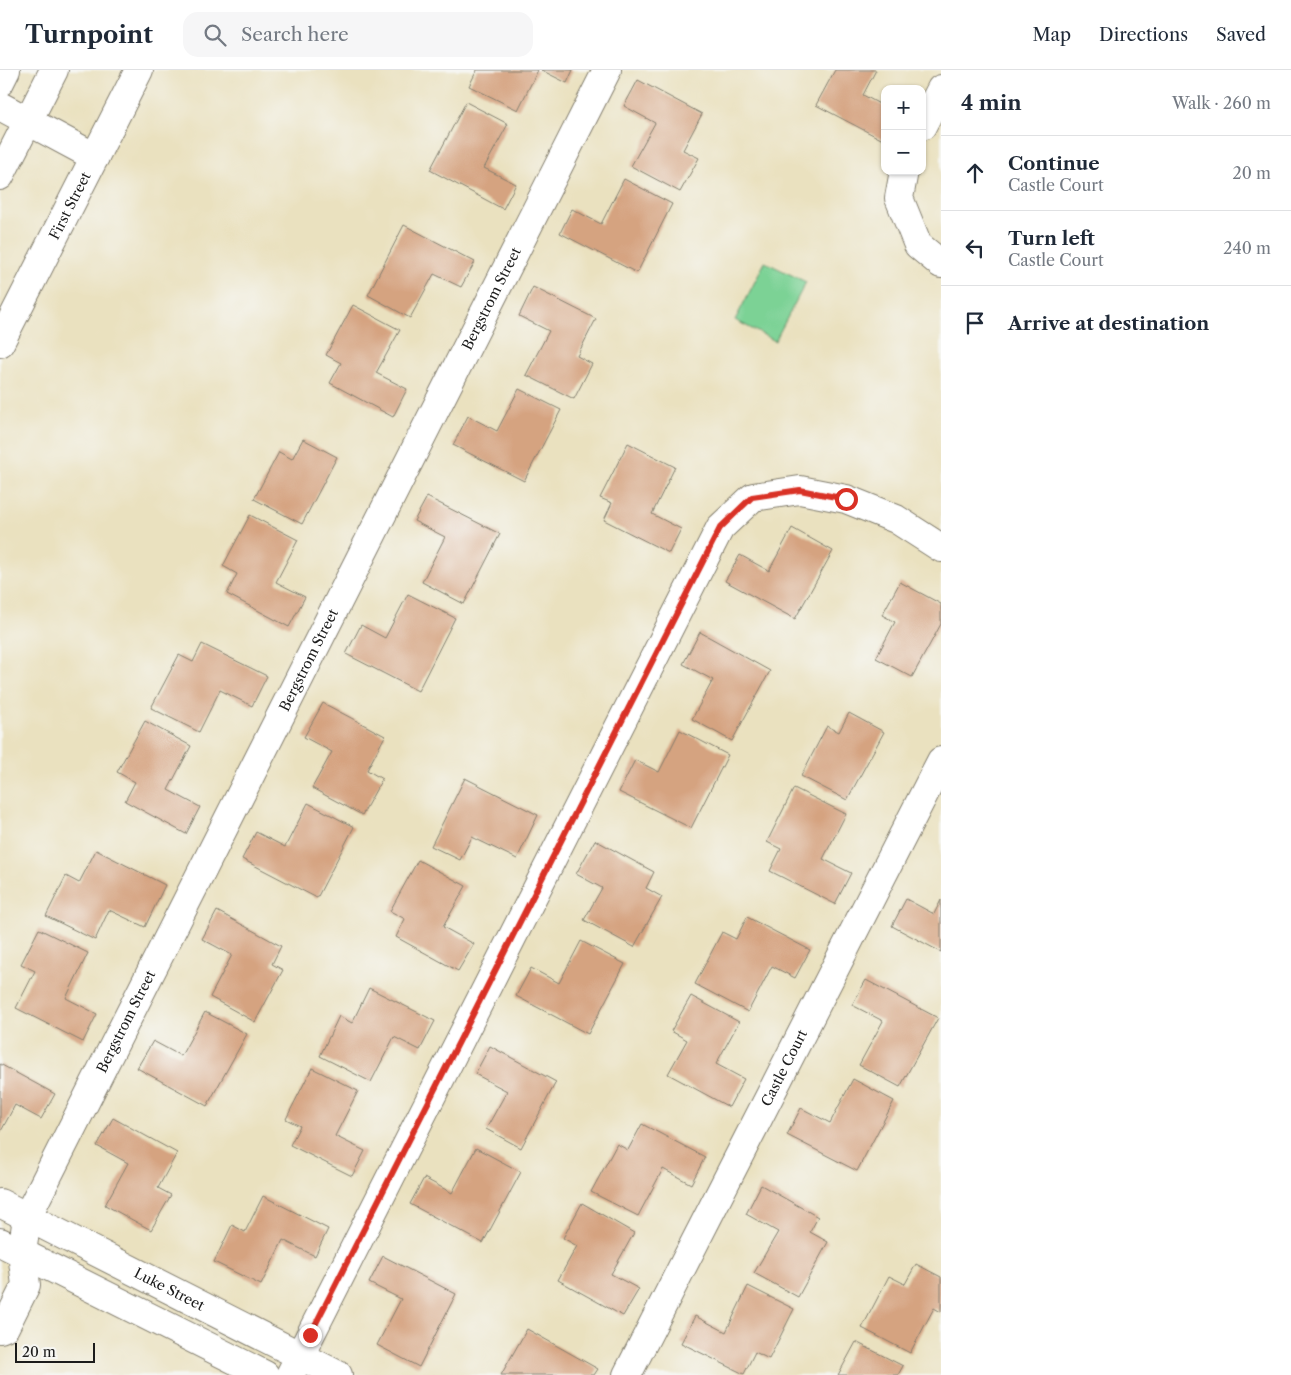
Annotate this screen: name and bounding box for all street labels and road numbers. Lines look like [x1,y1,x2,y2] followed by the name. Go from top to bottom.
[45,169,95,243] street label: First Street
[458,244,525,353] street label: Bergstrom Street
[275,606,342,714] street label: Bergstrom Street
[92,967,159,1076] street label: Bergstrom Street
[757,1026,811,1109] street label: Castle Court
[131,1264,208,1315] street label: Luke Street

